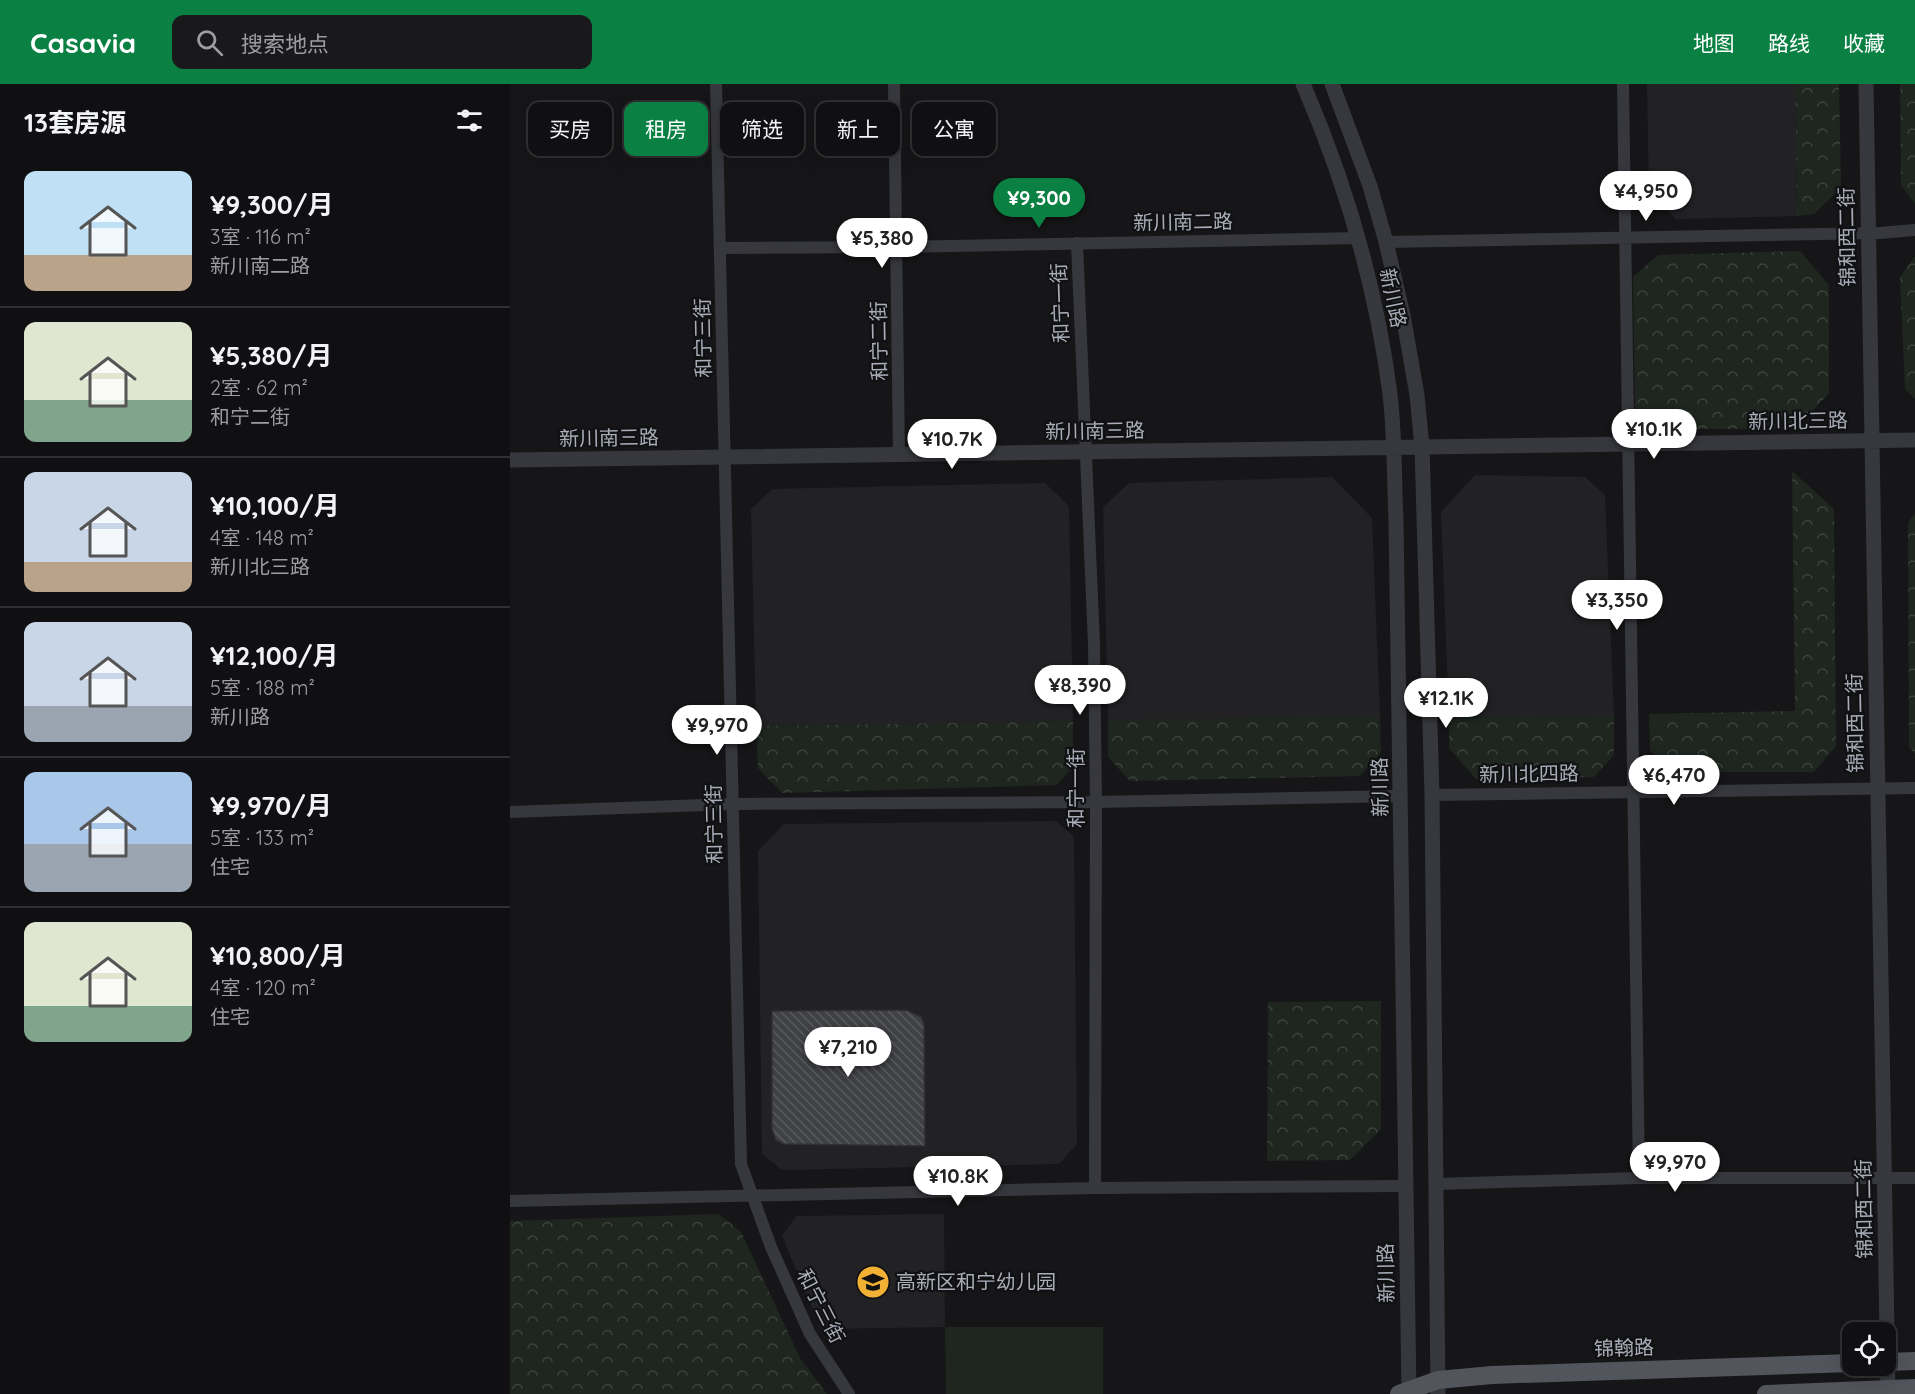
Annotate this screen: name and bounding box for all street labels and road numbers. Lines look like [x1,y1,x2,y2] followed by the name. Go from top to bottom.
[1833,187,1860,287] street label: 锦和西二街
[1133,208,1233,235] street label: 新川南二路
[1046,263,1073,343] street label: 和宁一街
[1375,266,1412,330] street label: 新川路
[689,298,716,378] street label: 和宁三街
[865,301,892,381] street label: 和宁二街
[1748,407,1848,434] street label: 新川北三路
[1045,417,1145,444] street label: 新川南三路
[559,424,659,451] street label: 新川南三路
[1841,673,1868,773] street label: 锦和西二街
[1063,748,1088,828] street label: 和宁一街
[1366,757,1393,817] street label: 新川路
[1479,760,1579,787] street label: 新川北四路
[700,784,727,864] street label: 和宁三街
[1850,1159,1877,1259] street label: 锦和西二街
[1372,1243,1399,1303] street label: 新川路
[792,1264,851,1347] street label: 和宁三街
[1594,1334,1654,1361] street label: 锦翰路

